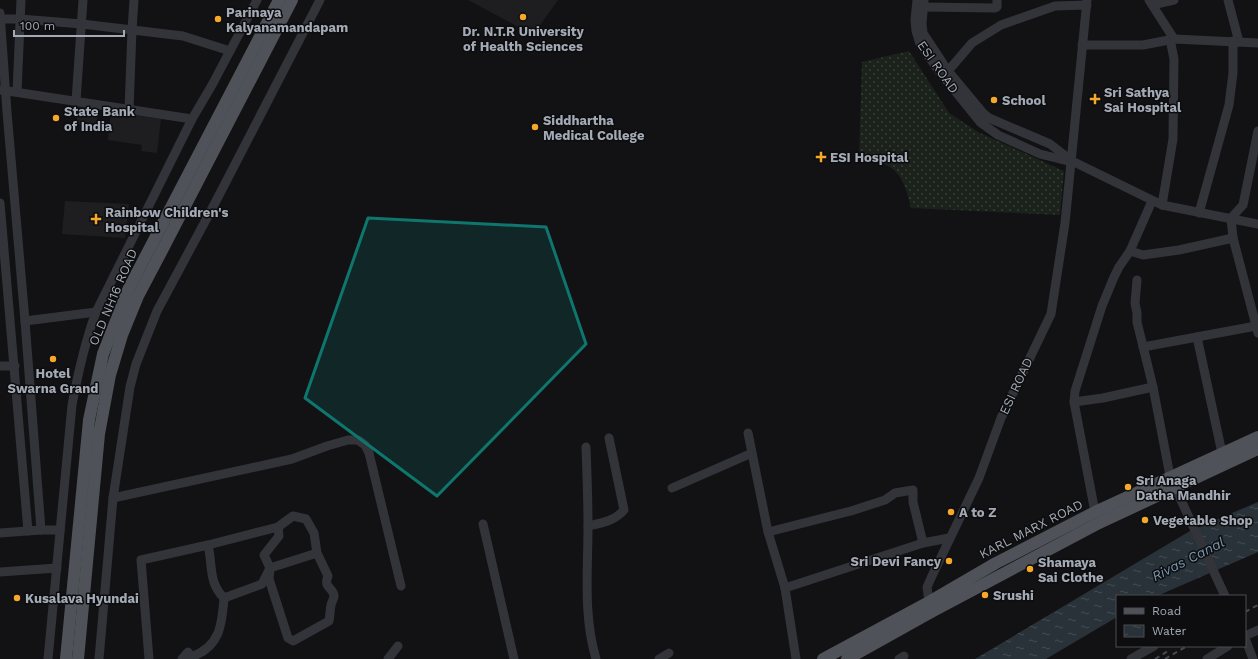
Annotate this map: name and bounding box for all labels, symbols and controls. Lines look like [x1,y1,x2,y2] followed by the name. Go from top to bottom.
[226,5,348,35] place label: Parinaya Kalyanamandapam
[14,12,124,38] scale bar
[518,12,528,22] marker: Dr. N.T.R University of Health Sciences
[213,14,223,24] marker: Parinaya Kalyanamandapam
[20,19,55,33] text: 100 m
[462,24,584,54] place label: Dr. N.T.R University of Health Sciences
[914,38,962,96] street label: ESI ROAD
[1104,85,1182,115] place label: Sri Sathya Sai Hospital
[1002,93,1046,108] place label: School
[1089,93,1101,105] marker: Sri Sathya Sai Hospital
[989,95,999,105] marker: School
[64,104,136,134] place label: State Bank of India
[51,113,61,123] marker: State Bank of India
[543,113,645,143] place label: Siddhartha Medical College
[530,122,540,132] marker: Siddhartha Medical College
[830,150,909,165] place label: ESI Hospital
[815,151,827,163] marker: ESI Hospital
[105,205,228,235] place label: Rainbow Children's Hospital
[90,213,102,225] marker: Rainbow Children's Hospital
[86,246,140,348] street label: OLD NH16 ROAD
[48,354,58,364] marker: Hotel Swarna Grand
[996,355,1036,417] street label: ESI ROAD
[8,366,98,396] place label: Hotel Swarna Grand
[1136,473,1231,503] place label: Sri Anaga Datha Mandhir
[1123,482,1133,492] marker: Sri Anaga Datha Mandhir
[977,496,1085,562] street label: KARL MARX ROAD
[959,505,997,520] place label: A to Z
[946,507,956,517] marker: A to Z
[1153,513,1253,528] place label: Vegetable Shop
[1140,515,1150,525] marker: Vegetable Shop
[1149,534,1227,584] water label: Rivas Canal
[851,554,942,569] place label: Sri Devi Fancy
[1038,555,1104,585] place label: Shamaya Sai Clothe
[944,556,954,566] marker: Sri Devi Fancy
[1025,564,1035,574] marker: Shamaya Sai Clothe
[993,588,1034,603] place label: Srushi
[980,590,990,600] marker: Srushi
[25,591,139,606] place label: Kusalava Hyundai
[12,593,22,603] marker: Kusalava Hyundai
[1116,595,1246,647] legend
[1152,604,1181,618] text: Road
[1152,624,1187,638] text: Water

